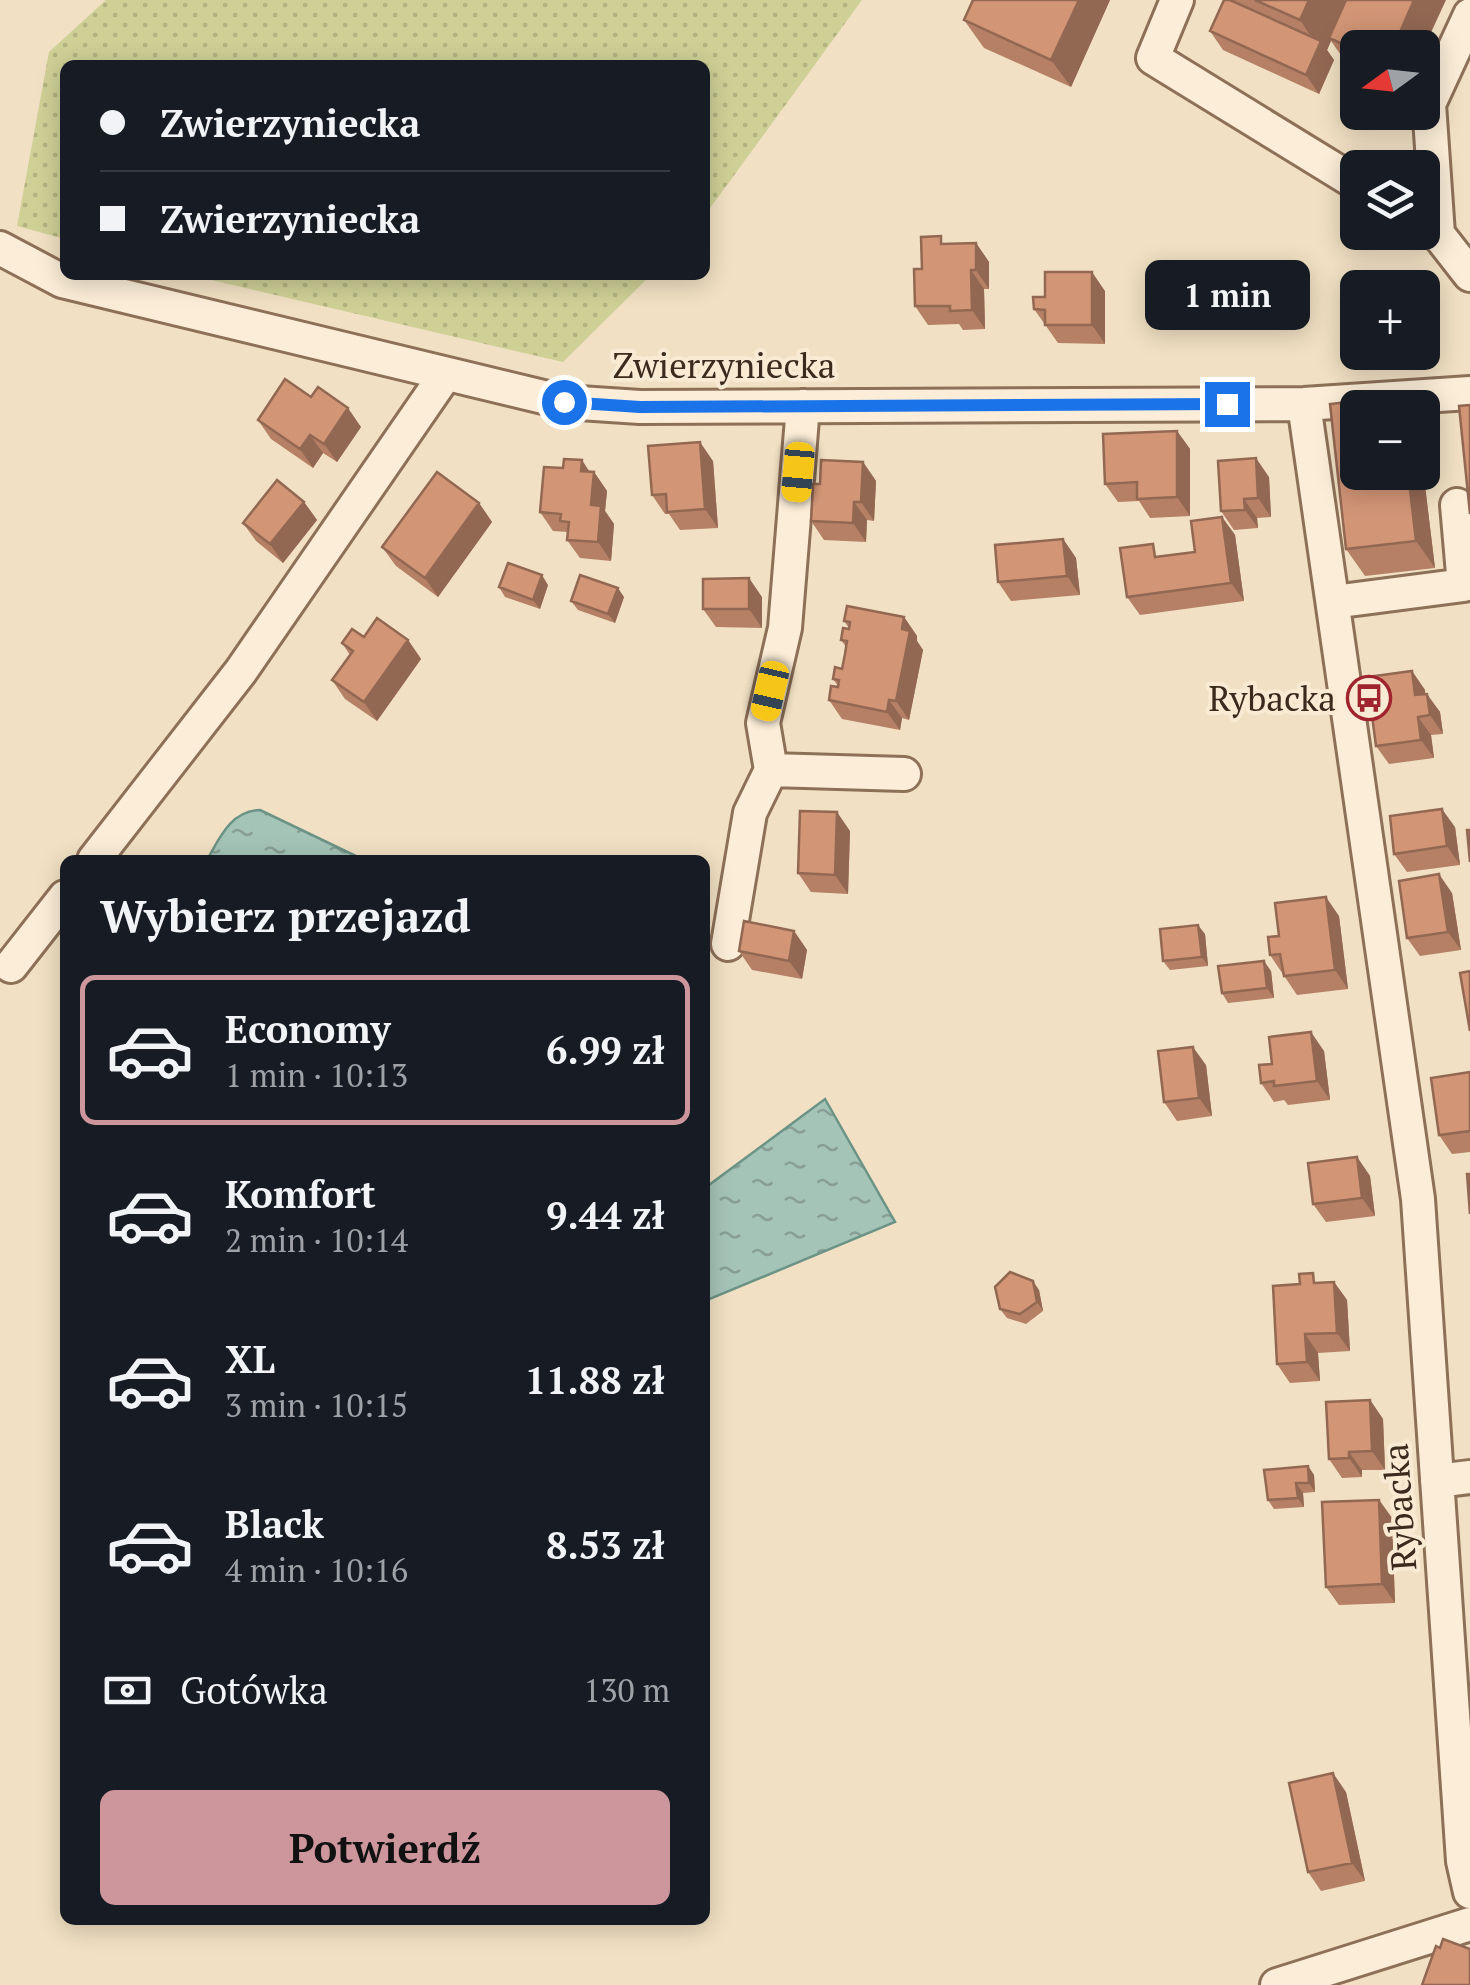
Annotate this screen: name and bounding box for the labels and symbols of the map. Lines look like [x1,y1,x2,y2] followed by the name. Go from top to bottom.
[1340,30,1440,130] north arrow
[1144,259,1310,329] callout: 1 min
[612,342,836,388] street label: Zwierzyniecka
[542,380,587,425] route start
[1205,382,1250,427] route end
[780,441,816,503] car
[749,658,791,724] car
[1209,675,1336,721] place label: Rybacka
[1346,675,1392,721] bus stop icon: Rybacka
[1372,1442,1426,1572] street label: Rybacka

